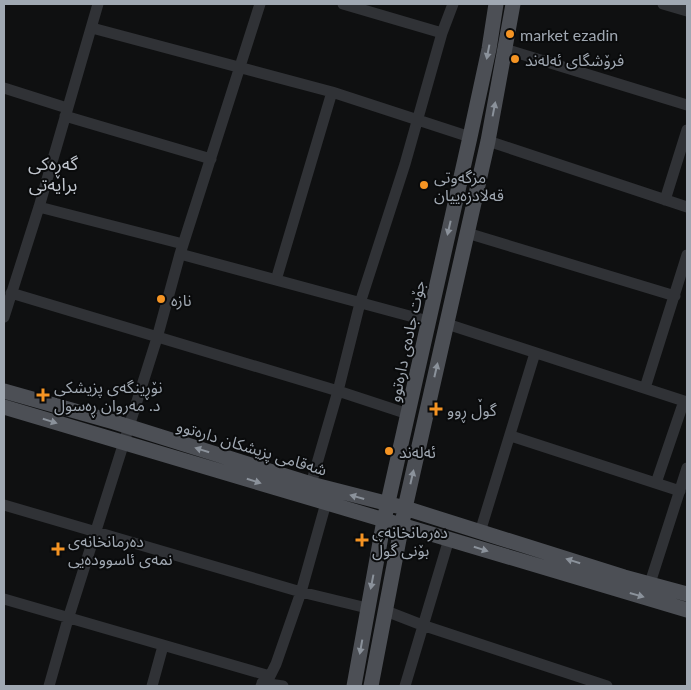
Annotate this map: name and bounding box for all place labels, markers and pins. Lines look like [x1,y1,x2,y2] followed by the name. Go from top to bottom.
[520,25,618,44] place label: market ezadin
[504,28,516,40] marker: market ezadin
[525,50,624,70] place label: فرۆشگای ئەلەند
[509,53,521,65] marker: فرۆشگای ئەلەند
[434,167,504,205] place label: مزگەوتی قەلادزەییان
[418,179,430,191] marker: مزگەوتی قەلادزەییان
[171,290,192,310] place label: نازە
[155,293,167,305] marker: نازە
[54,377,163,419] place label: نۆڕینگەی پزیشکی د. مەروان ڕەسول
[36,388,50,402] marker: نۆڕینگەی پزیشکی د. مەروان ڕەسول
[447,398,497,424] place label: گوڵ ڕوو
[429,402,443,416] marker: گوڵ ڕوو
[399,442,436,461] place label: ئەلەند
[383,445,395,457] marker: ئەلەند
[372,522,448,561] place label: دەرمانخانەی بۆنی گوڵ
[68,531,172,569] place label: دەرمانخانەی نمەی ئاسوودەیی
[356,534,368,546] marker: دەرمانخانەی بۆنی گوڵ
[52,543,64,555] marker: دەرمانخانەی نمەی ئاسوودەیی

